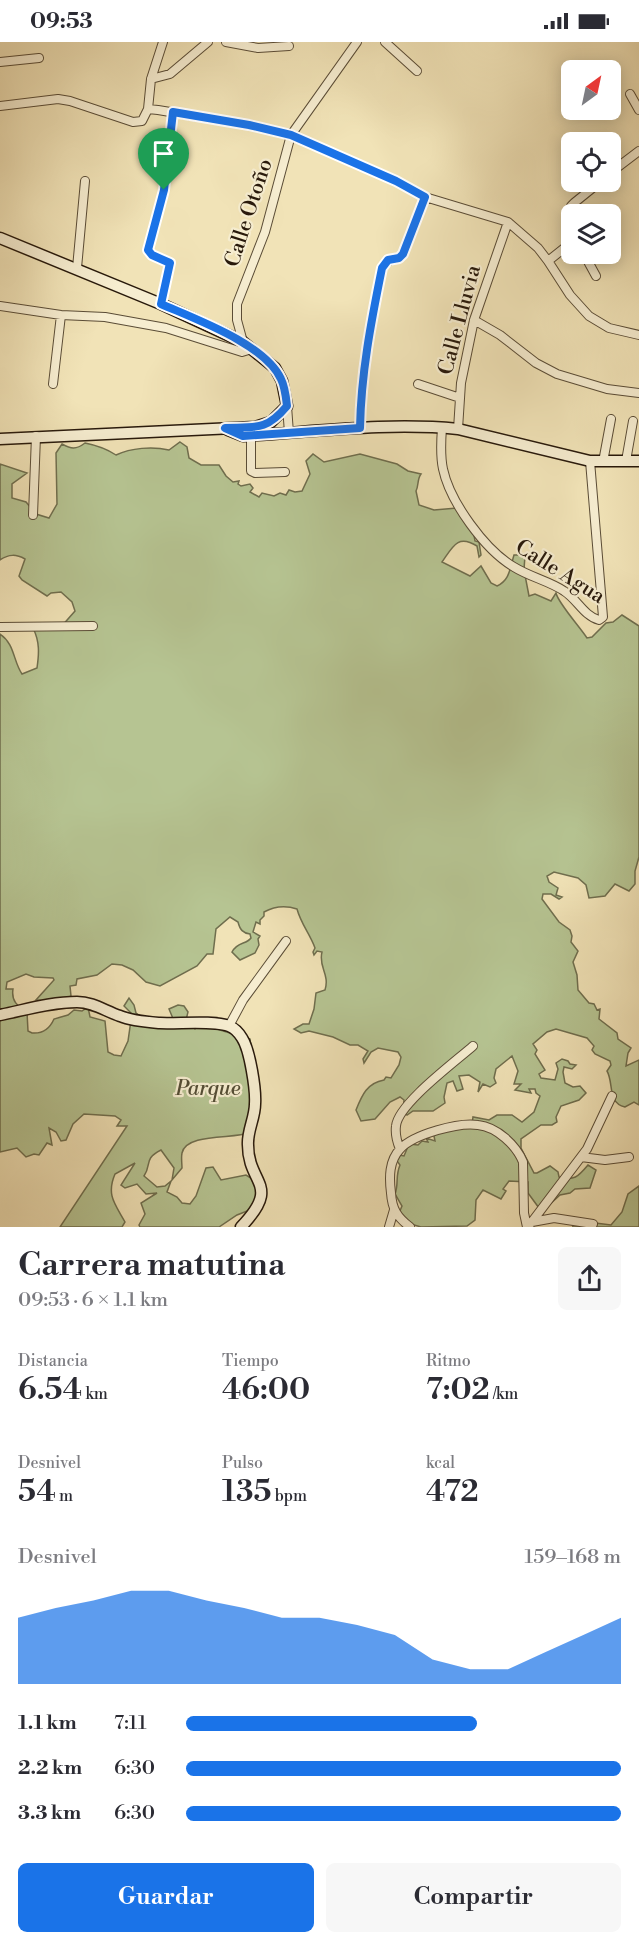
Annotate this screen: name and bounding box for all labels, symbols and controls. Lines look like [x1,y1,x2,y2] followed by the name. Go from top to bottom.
[30,8,93,35] text: 09:53
[561,60,621,120] north arrow
[561,60,621,264] map controls
[138,128,189,190] pin
[561,132,621,192] button: locate
[147,137,180,170] icon: arrive
[219,156,279,270] street label: Calle Otoño
[561,204,621,264] button: layers
[433,262,487,378] street label: Calle Lluvia
[510,534,610,610] street label: Calle Agua
[175,1076,241,1102] park label: Parque
[18,1245,285,1286] text: Carrera matutina
[558,1247,621,1310] button: share
[18,1288,168,1313] text: 09:53 · 6 × 1.1 km
[18,1351,88,1371] text: Distancia
[222,1351,279,1371] text: Tiempo
[426,1351,471,1371] text: Ritmo
[18,1371,82,1409] text: 6.54
[222,1371,310,1409] text: 46:00
[426,1371,490,1409] text: 7:02
[82,1384,108,1404] text: km
[490,1384,518,1404] text: /km
[18,1453,81,1473] text: Desnivel
[222,1453,263,1473] text: Pulso
[426,1453,455,1473] text: kcal
[18,1473,56,1511] text: 54
[222,1473,271,1511] text: 135
[426,1473,479,1511] text: 472
[56,1486,73,1506] text: m
[271,1486,307,1506] text: bpm
[18,1545,97,1570] text: Desnivel
[525,1545,621,1570] text: 159–168 m
[18,1711,77,1736] text: 1.1 km
[114,1711,147,1736] text: 7:11
[18,1756,82,1781] text: 2.2 km
[114,1756,155,1781] text: 6:30
[18,1801,81,1826] text: 3.3 km
[114,1801,155,1826] text: 6:30
[18,1863,314,1932] button: Guardar
[326,1863,621,1932] button: Compartir

